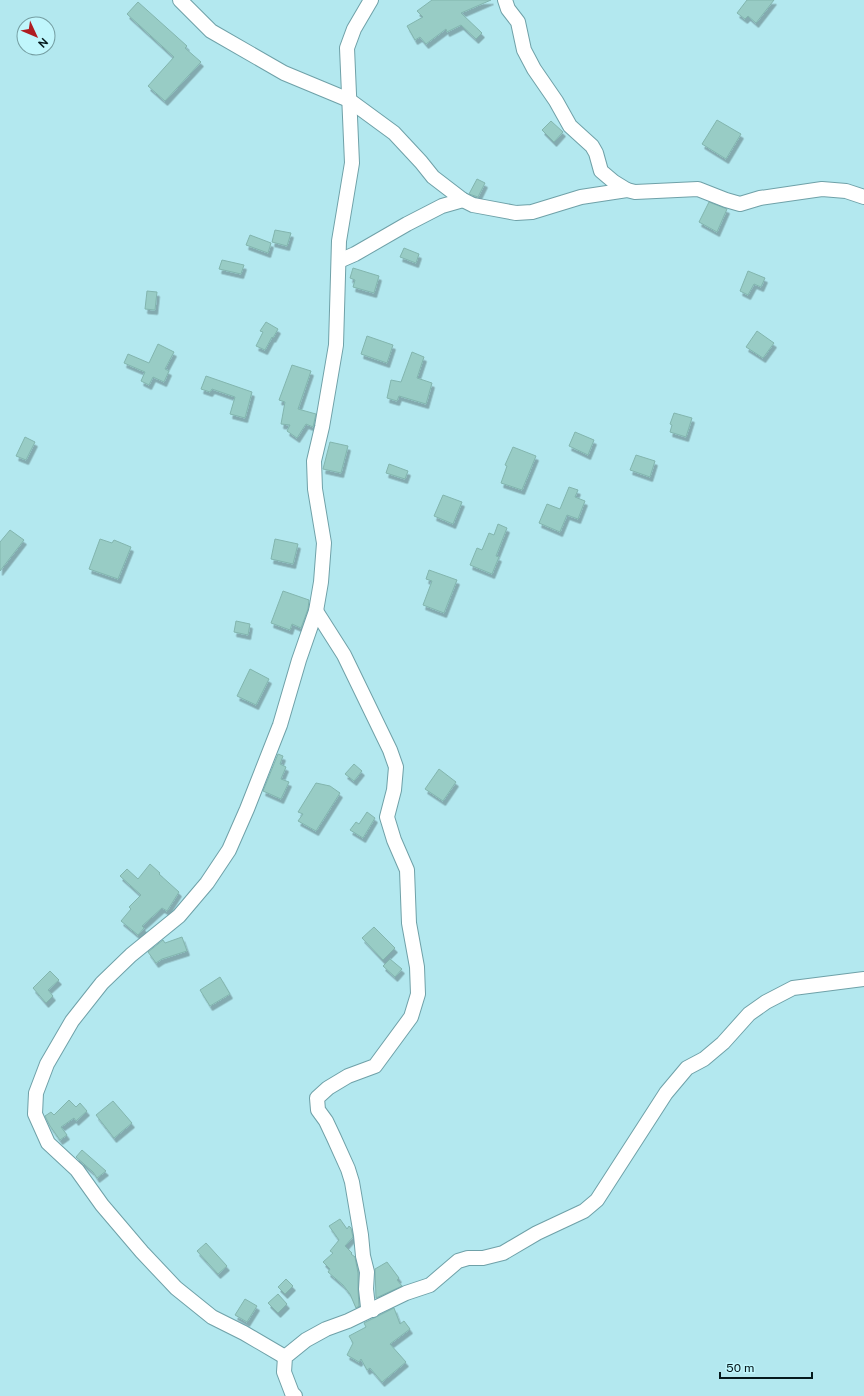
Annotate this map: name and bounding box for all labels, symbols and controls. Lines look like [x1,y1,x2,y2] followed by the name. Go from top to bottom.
[16,16,56,56] north arrow
[36,36,50,50] text: N
[720,1354,812,1380] scale bar
[726,1361,754,1375] text: 50 m

